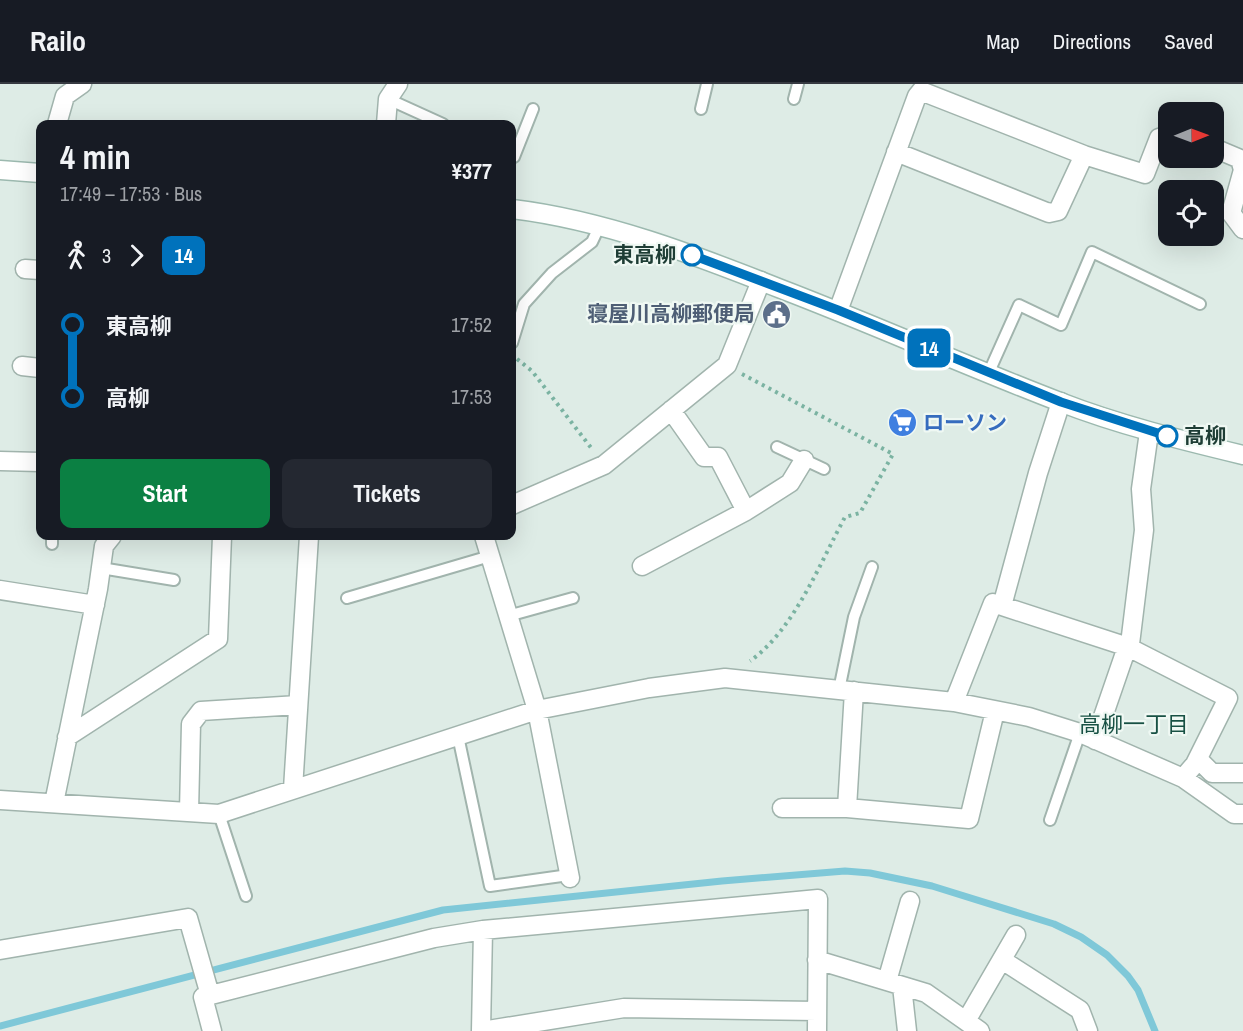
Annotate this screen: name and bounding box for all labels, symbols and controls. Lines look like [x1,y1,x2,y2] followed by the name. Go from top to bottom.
[30,22,86,60] text: Railo
[986,27,1020,56] text: Map
[1053,27,1131,56] text: Directions
[1164,27,1213,56] text: Saved
[1158,102,1224,168] north arrow
[1158,102,1224,246] map controls
[60,135,131,179] text: 4 min
[452,156,492,186] text: ¥377
[60,180,202,207] text: 17:49 – 17:53 · Bus
[1158,180,1224,246] button: locate
[60,239,93,272] icon: walk
[120,239,153,272] icon: forward
[613,240,676,269] place label: 東高柳
[174,241,193,270] text: 14
[102,242,111,269] text: 3
[681,244,703,266] marker: 東高柳
[760,298,792,330] public building icon: 寝屋川高柳郵便局
[587,299,755,328] place label: 寝屋川高柳郵便局
[106,311,172,341] text: 東高柳
[451,311,492,338] text: 17:52
[902,328,956,368] line badge: 14
[919,334,939,363] text: 14
[106,383,150,413] text: 高柳
[451,383,492,410] text: 17:53
[886,407,918,439] supermarket icon: ローソン
[923,408,1007,437] place label: ローソン
[1184,421,1226,450] place label: 高柳
[1156,425,1178,447] marker: 高柳
[60,459,270,528] button: Start
[282,459,492,528] button: Tickets
[1079,709,1189,739] district label: 高柳一丁目

